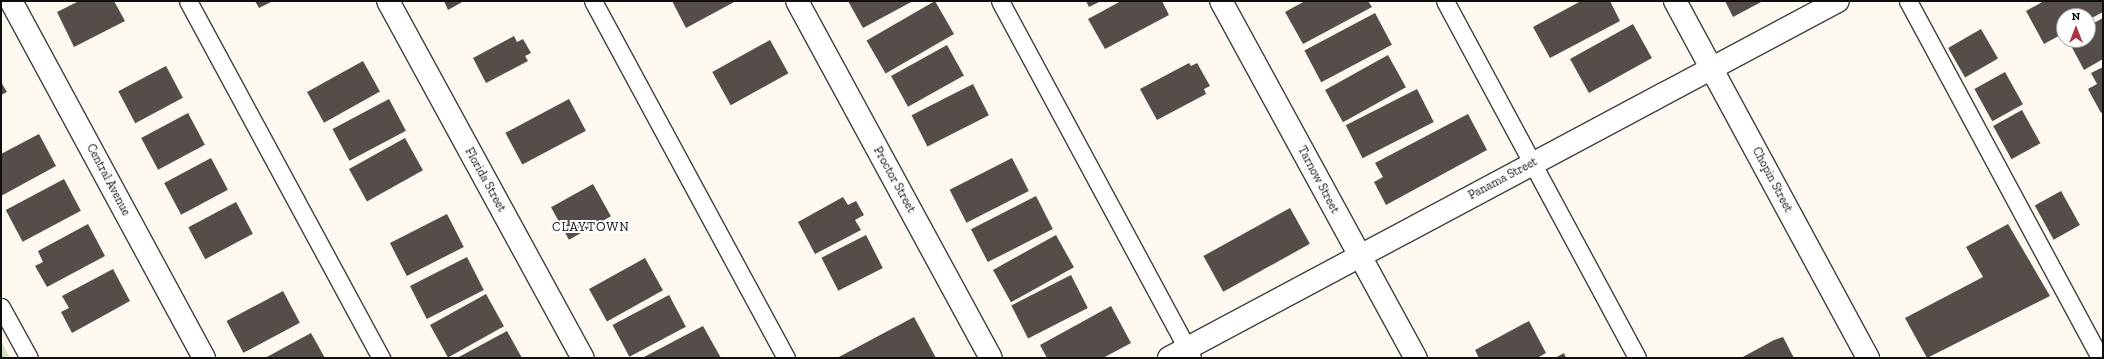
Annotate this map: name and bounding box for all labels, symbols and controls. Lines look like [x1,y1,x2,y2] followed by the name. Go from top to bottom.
[2056,8,2096,48] north arrow
[2072,10,2080,23] text: N
[83,142,133,218] street label: Central Avenue
[870,144,918,216] street label: Proctor Street
[1294,144,1342,216] street label: Tarnow Street
[461,145,509,215] street label: Florida Street
[1749,145,1795,215] street label: Chopin Street
[1466,155,1540,203] street label: Panama Street
[552,219,630,235] district label: CLAYTOWN

